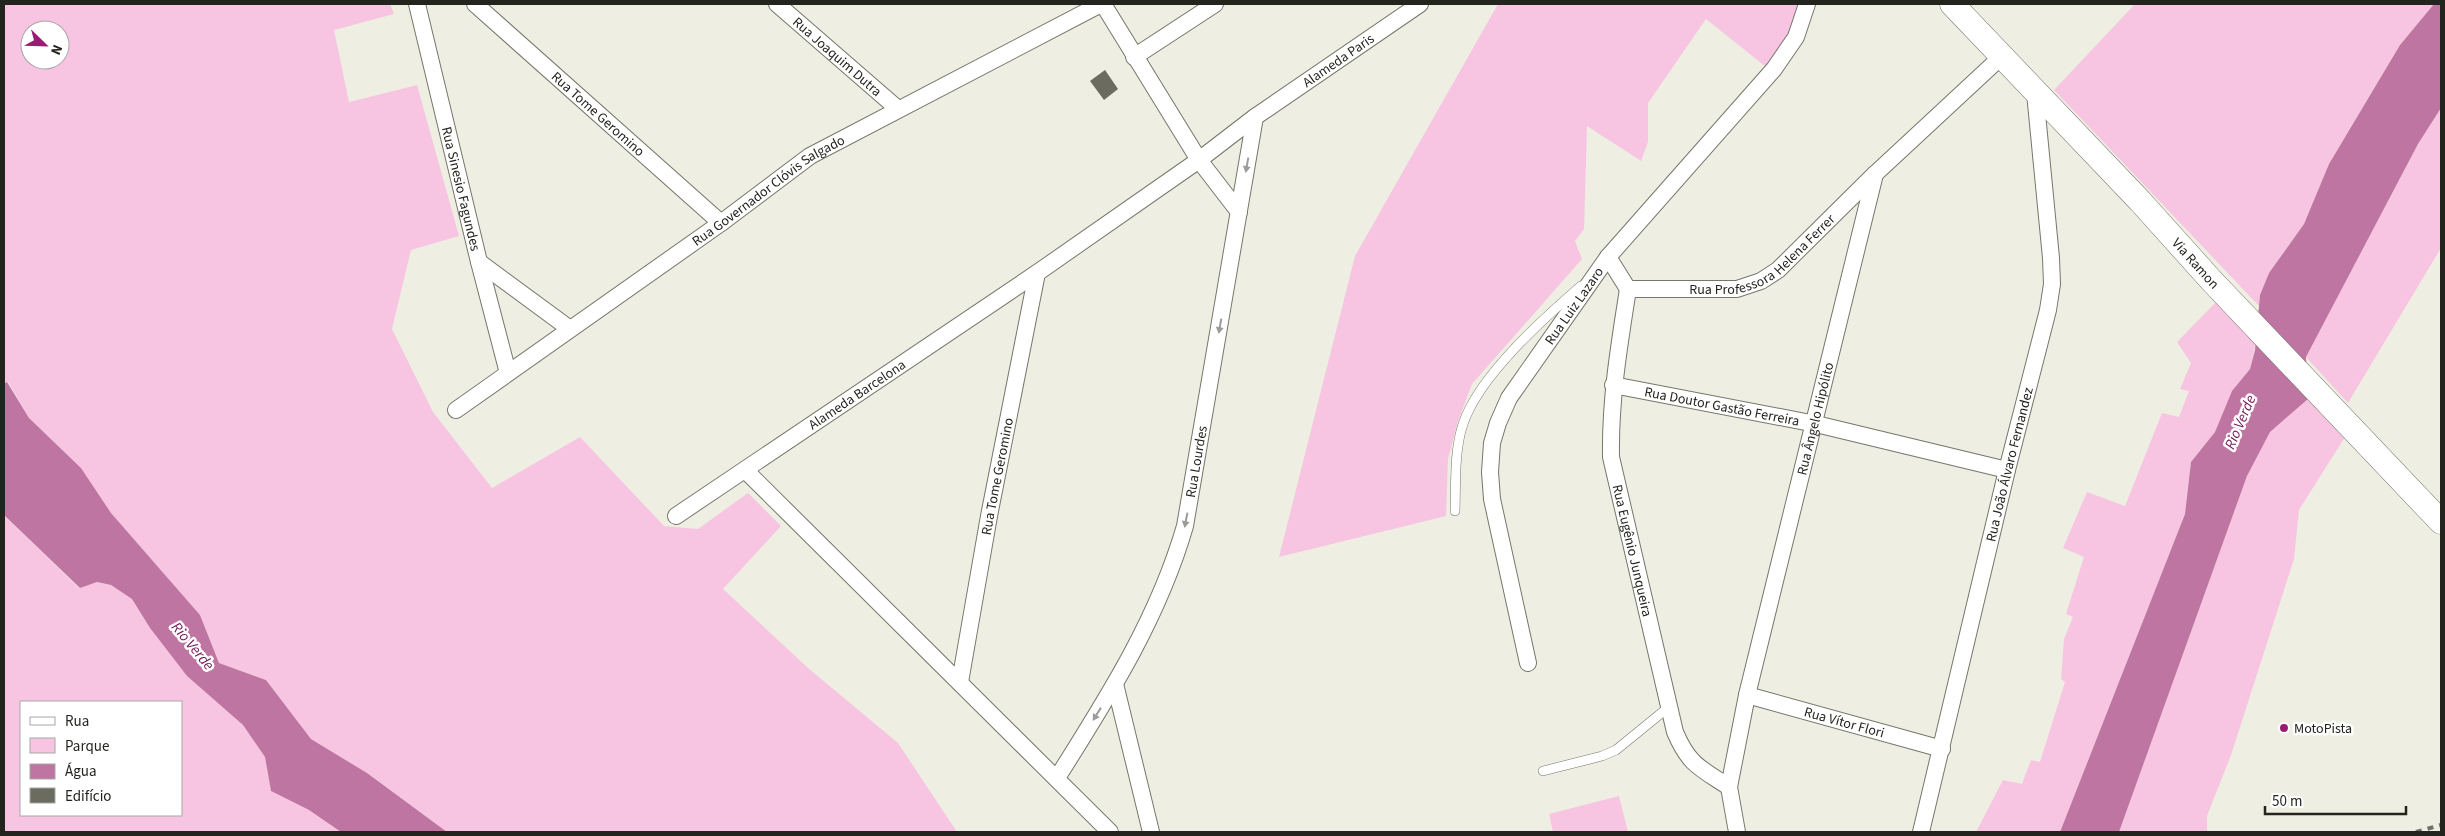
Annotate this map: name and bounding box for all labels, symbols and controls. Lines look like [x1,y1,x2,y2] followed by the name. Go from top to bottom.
[788,13,886,102] street label: Rua Joaquim Dutra
[20,20,70,70] north arrow
[1299,29,1379,93] street label: Alameda Paris
[45,41,67,58] text: N
[546,67,649,162] street label: Rua Tome Geromino
[436,125,485,253] street label: Rua Sinesio Fagundes
[688,131,849,251] street label: Rua Governador Clóvis Salgado
[1243,158,1251,174] one-way arrow
[1689,210,1840,300] street label: Rua Professora Helena Ferrer
[2167,234,2224,294] street label: Via Ramon
[1540,263,1609,349] street label: Rua Luiz Lazaro
[1215,318,1223,334] one-way arrow
[805,355,910,435] street label: Alameda Barcelona
[1792,360,1839,477] street label: Rua Ângelo Hipólito
[1643,382,1801,432] street label: Rua Doutor Gastão Ferreira
[1981,385,2039,544] street label: Rua João Álvaro Fernandez
[2220,392,2261,453] water label: Rio Verde
[977,416,1019,537] street label: Rua Tome Geromino
[1181,424,1213,499] street label: Rua Lourdes
[1607,483,1657,619] street label: Rua Eugênio Junqueira
[1181,513,1189,529] one-way arrow
[166,618,219,675] water label: Rio Verde
[20,701,182,816] legend
[1802,702,1887,744] street label: Rua Vítor Flori
[1092,708,1101,721] one-way arrow
[65,711,89,732] text: Rua
[2294,719,2352,739] place label: MotoPista
[2278,722,2290,734] marker: MotoPista
[65,736,109,757] text: Parque
[65,761,96,782] text: Água
[2265,784,2406,816] scale bar
[65,786,112,807] text: Edifício
[2272,791,2302,812] text: 50 m

